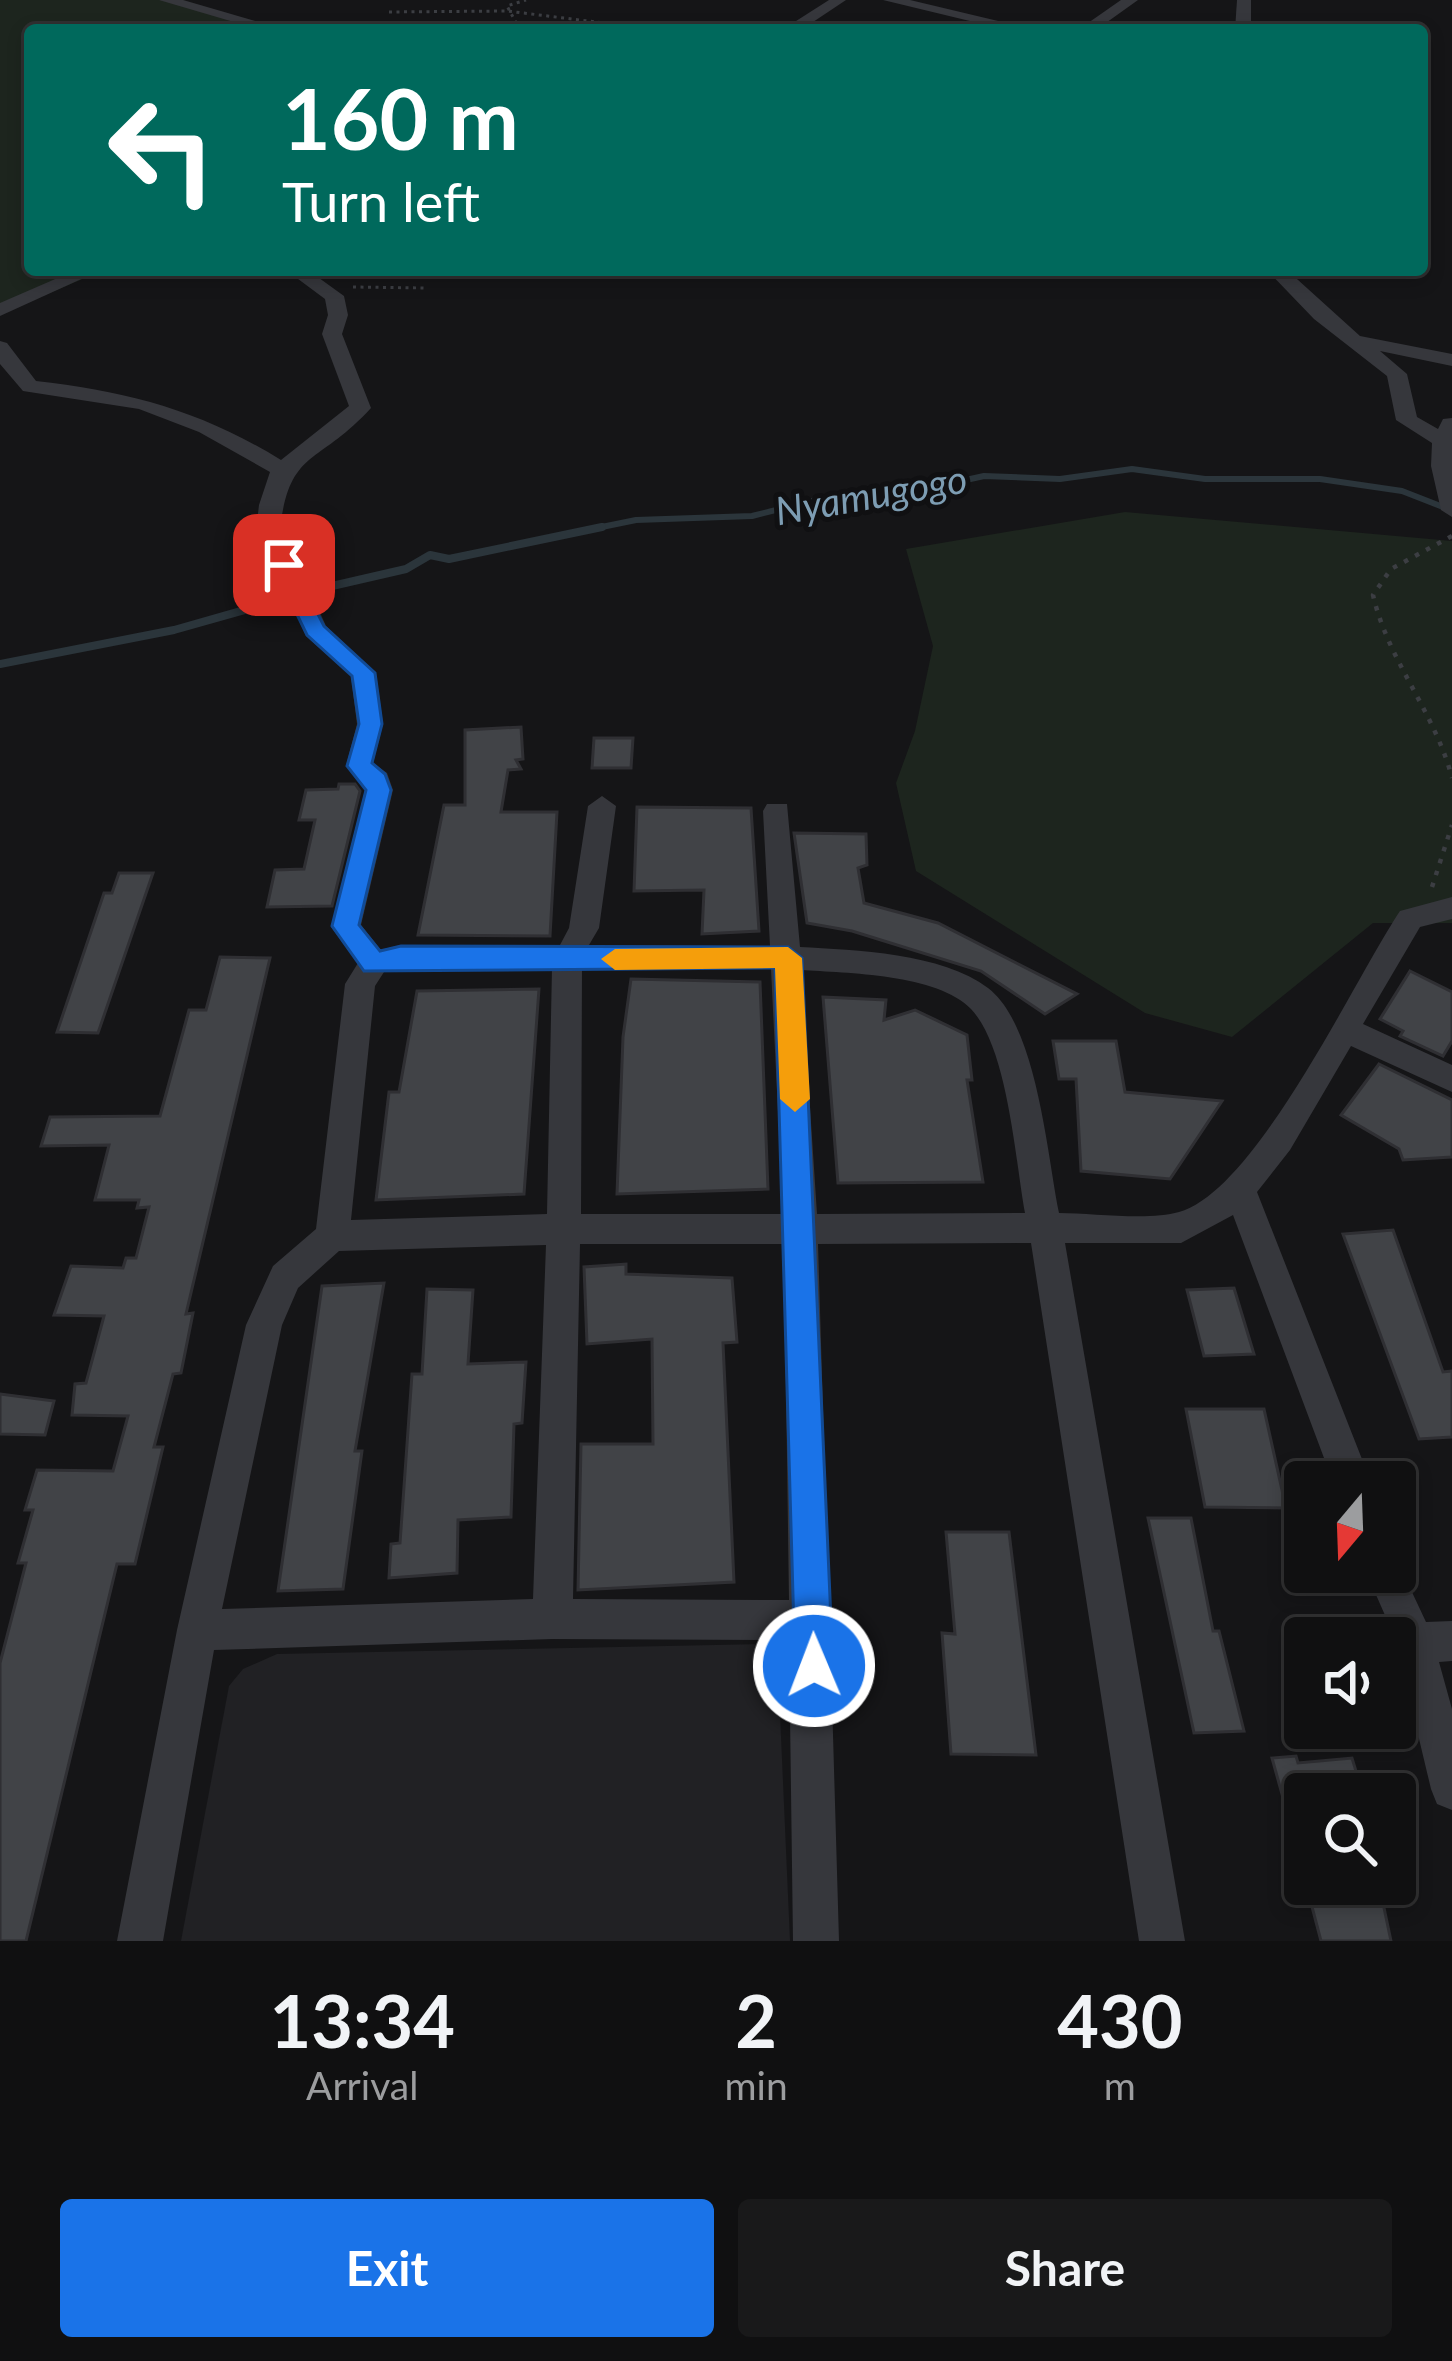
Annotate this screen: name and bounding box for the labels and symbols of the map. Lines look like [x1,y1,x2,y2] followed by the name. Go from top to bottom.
[771,455,970,533] water label: Nyamugogo
[233,514,335,616] pin
[1284,1461,1416,1593] north arrow
[751,1603,877,1729] position arrow

